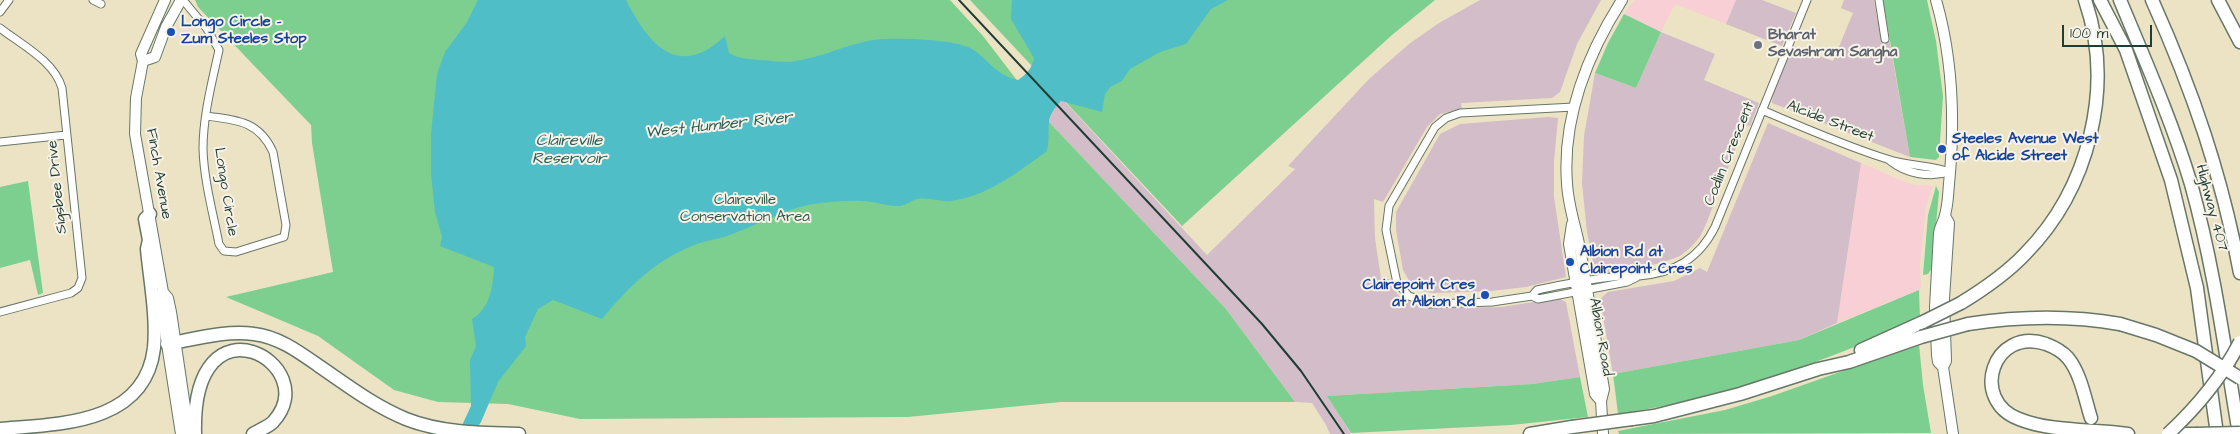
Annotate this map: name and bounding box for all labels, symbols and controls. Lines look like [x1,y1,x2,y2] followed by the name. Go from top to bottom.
[181,14,306,49] place label: Longo Circle - Zum Steeles Stop
[2065,15,2155,47] scale bar
[2070,23,2109,44] text: 100 m
[165,26,177,38] marker: Longo Circle - Zum Steeles Stop
[1768,27,1897,62] place label: Bharat Sevashram Sangha
[1752,39,1764,51] marker: Bharat Sevashram Sangha
[1784,97,1876,147] street label: Alcide Street
[1701,99,1759,209] street label: Codlin Crescent
[645,109,793,143] water label: West Humber River
[141,127,175,221] street label: Finch Avenue
[1952,131,2098,166] place label: Steeles Avenue West of Alcide Street
[532,132,606,170] water label: Claireville Reservoir
[44,139,72,235] street label: Sigsbee Drive
[1936,143,1948,155] marker: Steeles Avenue West of Alcide Street
[209,146,241,238] street label: Longo Circle
[2191,162,2231,254] street label: Highway 407
[680,192,810,227] park label: Claireville Conservation Area
[1580,244,1692,279] place label: Albion Rd at Clairepoint Cres
[1564,256,1576,268] marker: Albion Rd at Clairepoint Cres
[1363,277,1475,312] place label: Clairepoint Cres at Albion Rd
[1479,289,1491,301] marker: Clairepoint Cres at Albion Rd
[1584,297,1616,377] street label: Albion Road

